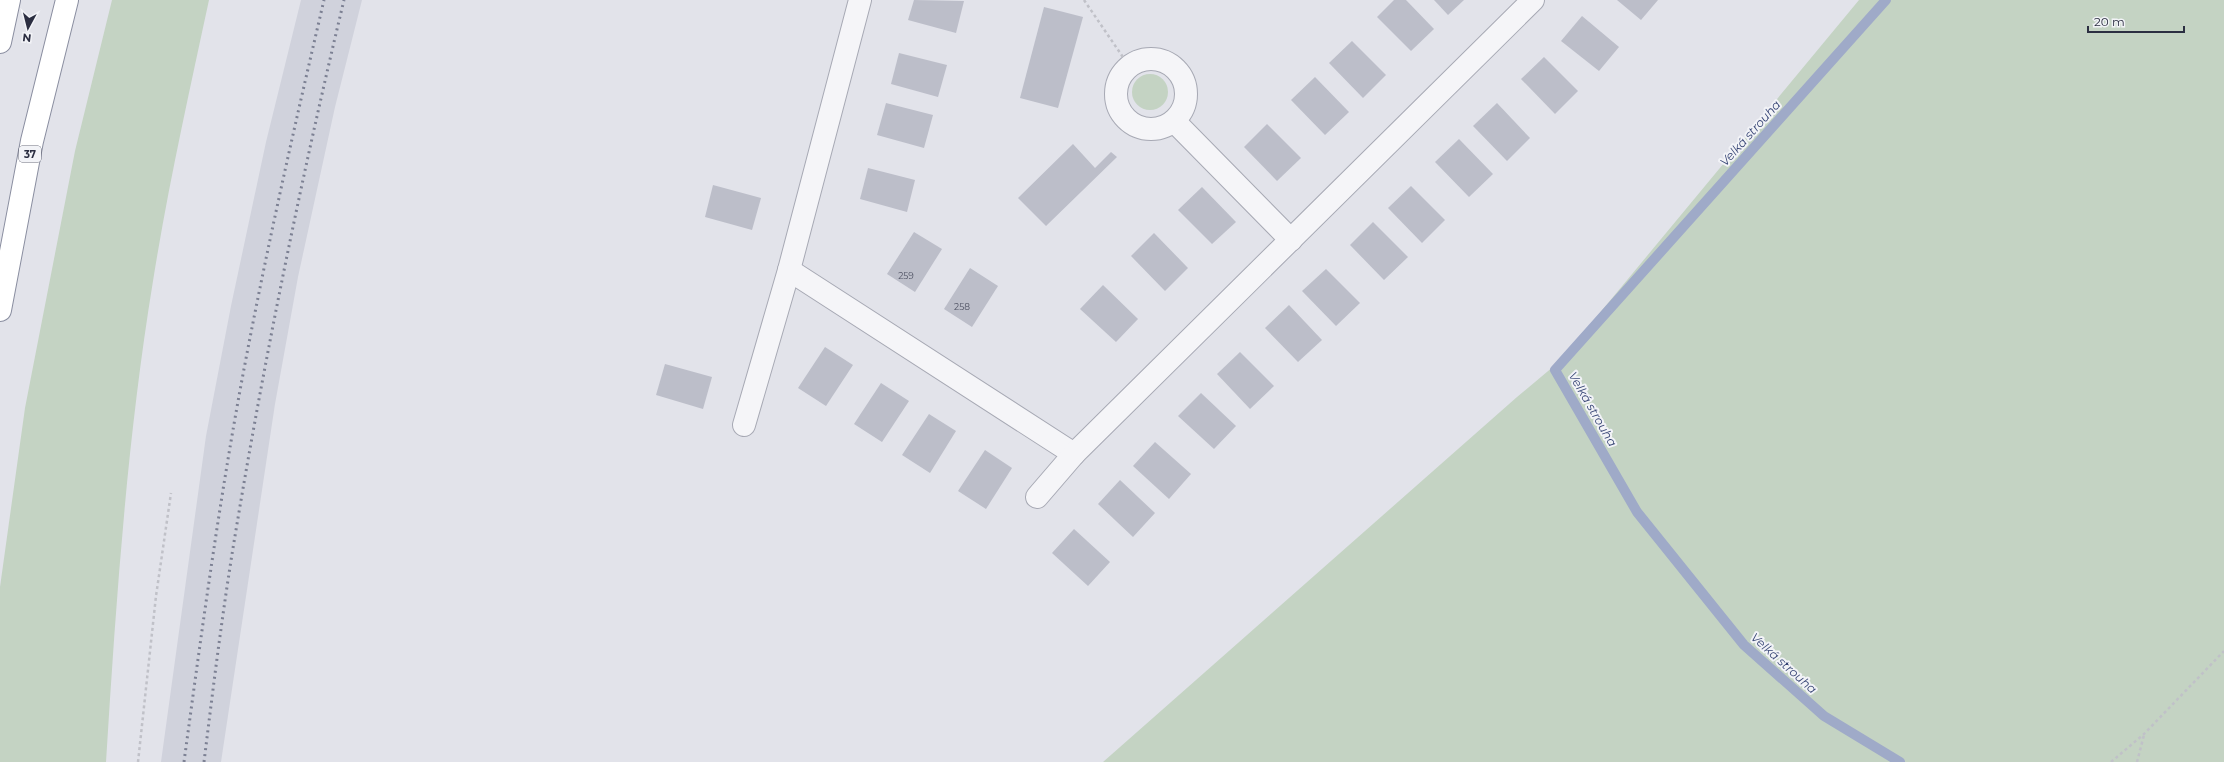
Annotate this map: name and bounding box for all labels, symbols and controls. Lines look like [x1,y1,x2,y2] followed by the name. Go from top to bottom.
[8,8,48,48] north arrow
[2088,8,2184,34] scale bar
[2094,14,2125,29] text: 20 m
[22,30,32,45] text: N
[1716,97,1784,169] water label: Velká strouha
[19,146,41,162] road number: 37
[898,270,914,281] house number: 259
[954,301,970,312] house number: 258
[1566,369,1620,449] water label: Velká strouha
[1748,629,1820,697] water label: Velká strouha

